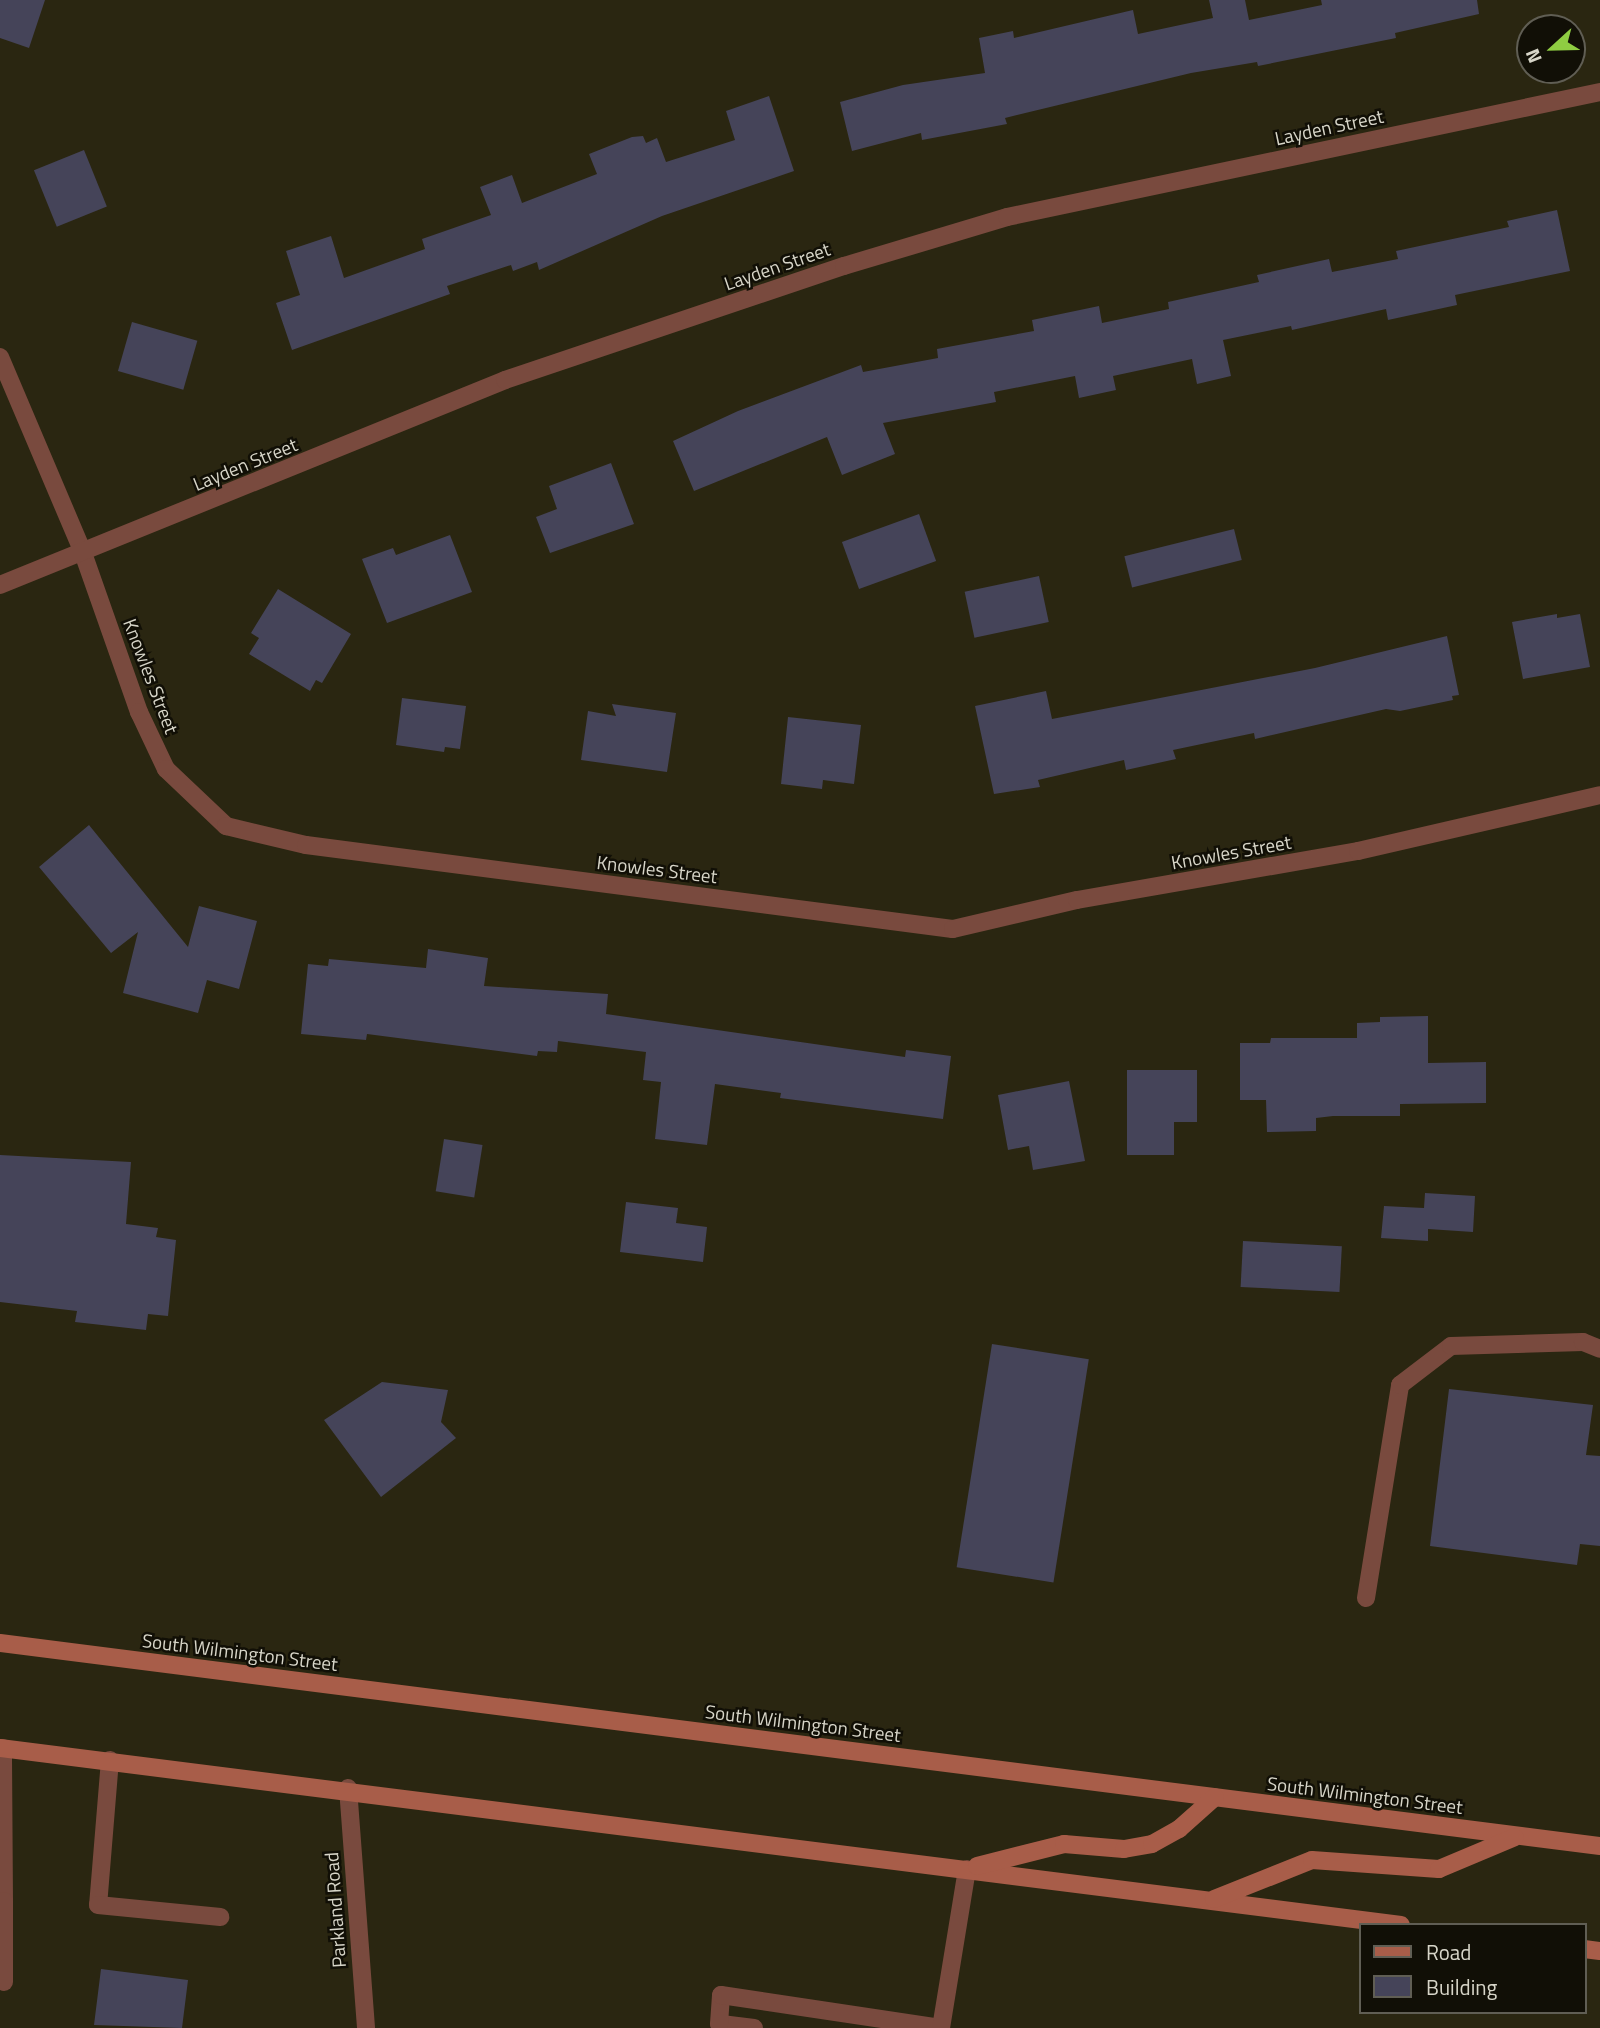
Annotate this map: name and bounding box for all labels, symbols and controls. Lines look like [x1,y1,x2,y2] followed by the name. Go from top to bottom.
[1516,14,1586,84] north arrow
[1517,45,1549,68] text: N
[1273,104,1385,150] street label: Layden Street
[721,237,833,295] street label: Layden Street
[189,433,301,495] street label: Layden Street
[119,615,183,737] street label: Knowles Street
[1169,830,1293,874] street label: Knowles Street
[595,850,719,888] street label: Knowles Street
[141,1629,339,1675] street label: South Wilmington Street
[704,1700,902,1746] street label: South Wilmington Street
[1266,1772,1464,1818] street label: South Wilmington Street
[320,1851,350,1969] street label: Parkland Road
[1358,1923,1586,2014] legend
[1426,1936,1471,1968] text: Road
[1426,1971,1497,2003] text: Building

